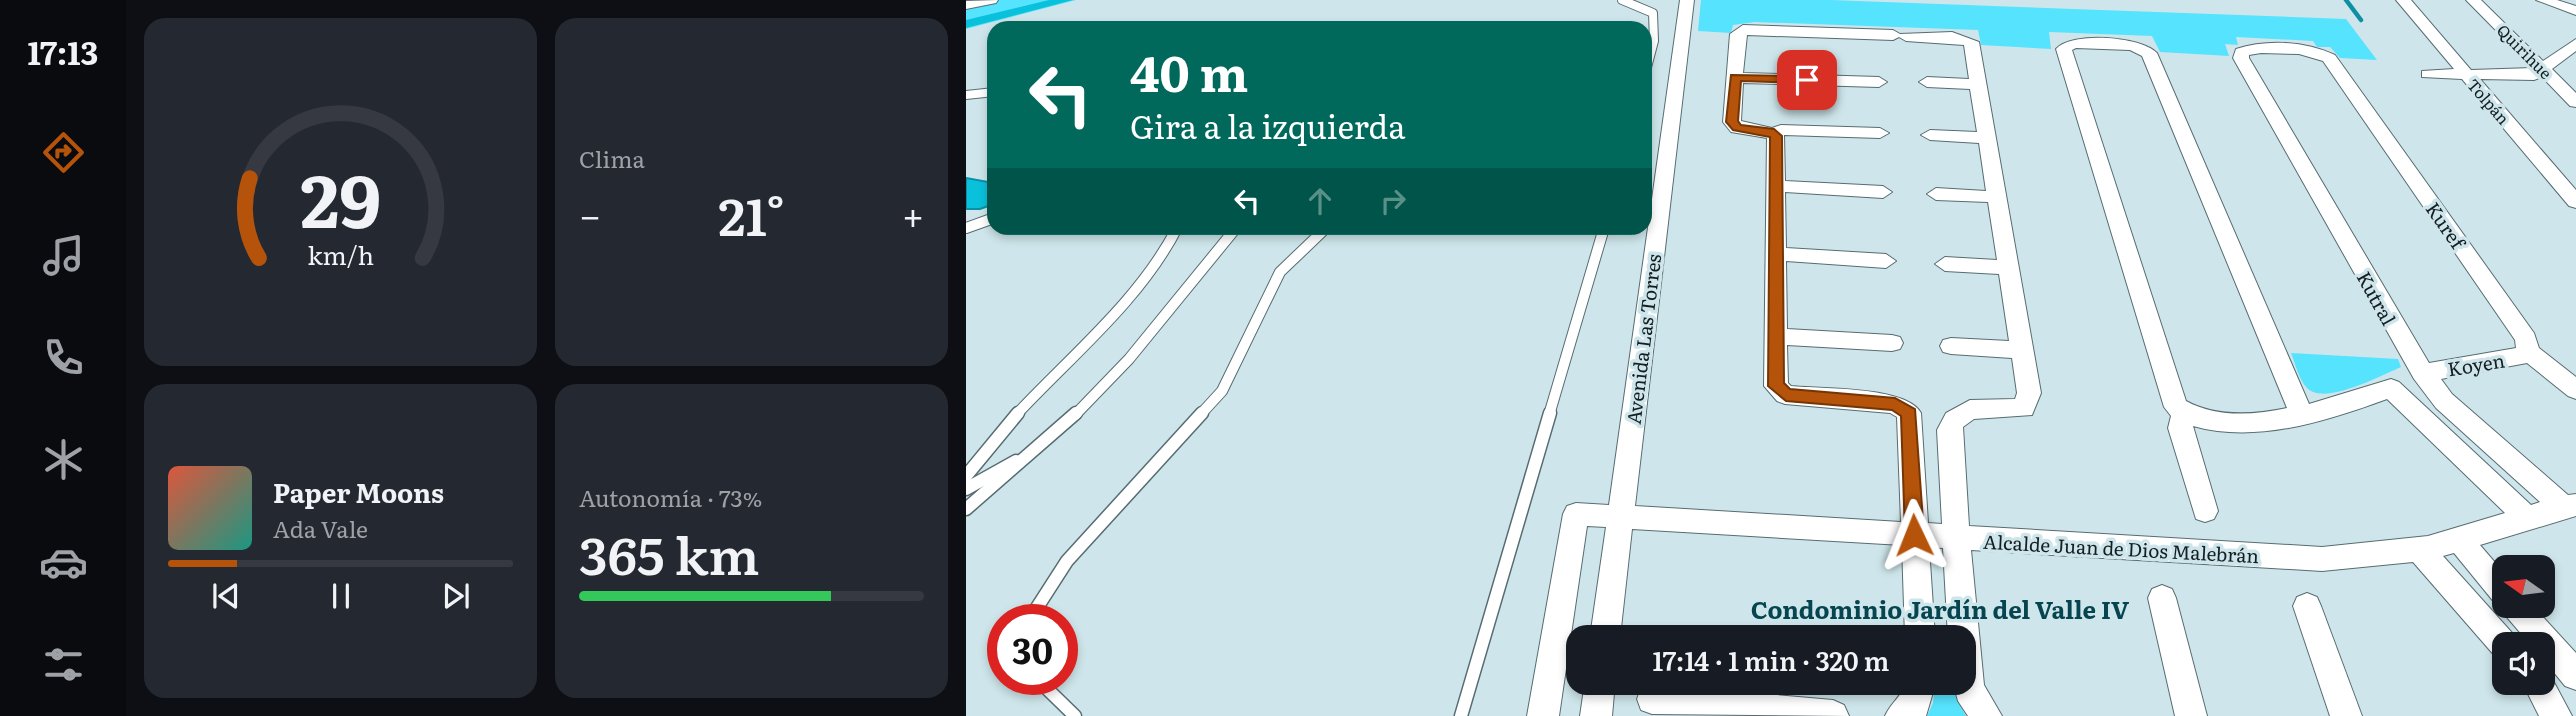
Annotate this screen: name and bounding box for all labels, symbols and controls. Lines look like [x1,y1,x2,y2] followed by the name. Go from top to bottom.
[2492,18,2558,84] street label: Quirihue
[28,27,98,75] text: 17:13
[1130,34,1248,107] text: 40 m
[1015,49,1106,140] icon: left
[1777,50,1837,110] pin
[1788,61,1826,99] icon: arrive
[2462,73,2516,130] street label: Tolpán
[1130,101,1405,149] text: Gira a la izquierda
[39,128,88,177] icon: directions
[579,141,645,175] text: Clima
[300,142,381,250] text: 29
[718,175,785,252] text: 21°
[1228,182,1266,220] icon: left
[1301,182,1339,220] icon: ahead
[1374,182,1412,220] icon: right
[579,185,601,242] text: −
[902,185,924,242] text: +
[2420,196,2473,255] street label: Kuref
[39,231,88,280] icon: music
[307,236,374,273] text: km/h
[1619,252,1667,426] street label: Avenida Las Torres
[2351,266,2403,330] street label: Kutral
[39,333,88,382] icon: phone
[2445,346,2507,382] street label: Koyen
[39,435,88,484] icon: climate
[273,472,444,511] text: Paper Moons
[579,480,762,514] text: Autonomía · 73%
[1877,498,1951,572] position arrow
[273,511,368,545] text: Ada Vale
[579,514,759,591] text: 365 km
[1982,527,2260,569] street label: Alcalde Juan de Dios Malebrán
[39,538,88,587] icon: car
[2492,555,2555,618] north arrow
[2492,555,2555,695] map controls
[207,577,245,615] icon: previous
[322,577,360,615] icon: pause
[437,577,475,615] icon: next
[1751,591,2129,626] district label: Condominio Jardín del Valle IV
[987,604,1078,695] speed limit sign: 30
[2492,632,2555,695] button: sound
[39,640,88,689] icon: filters
[1653,640,1889,679] text: 17:14 · 1 min · 320 m

